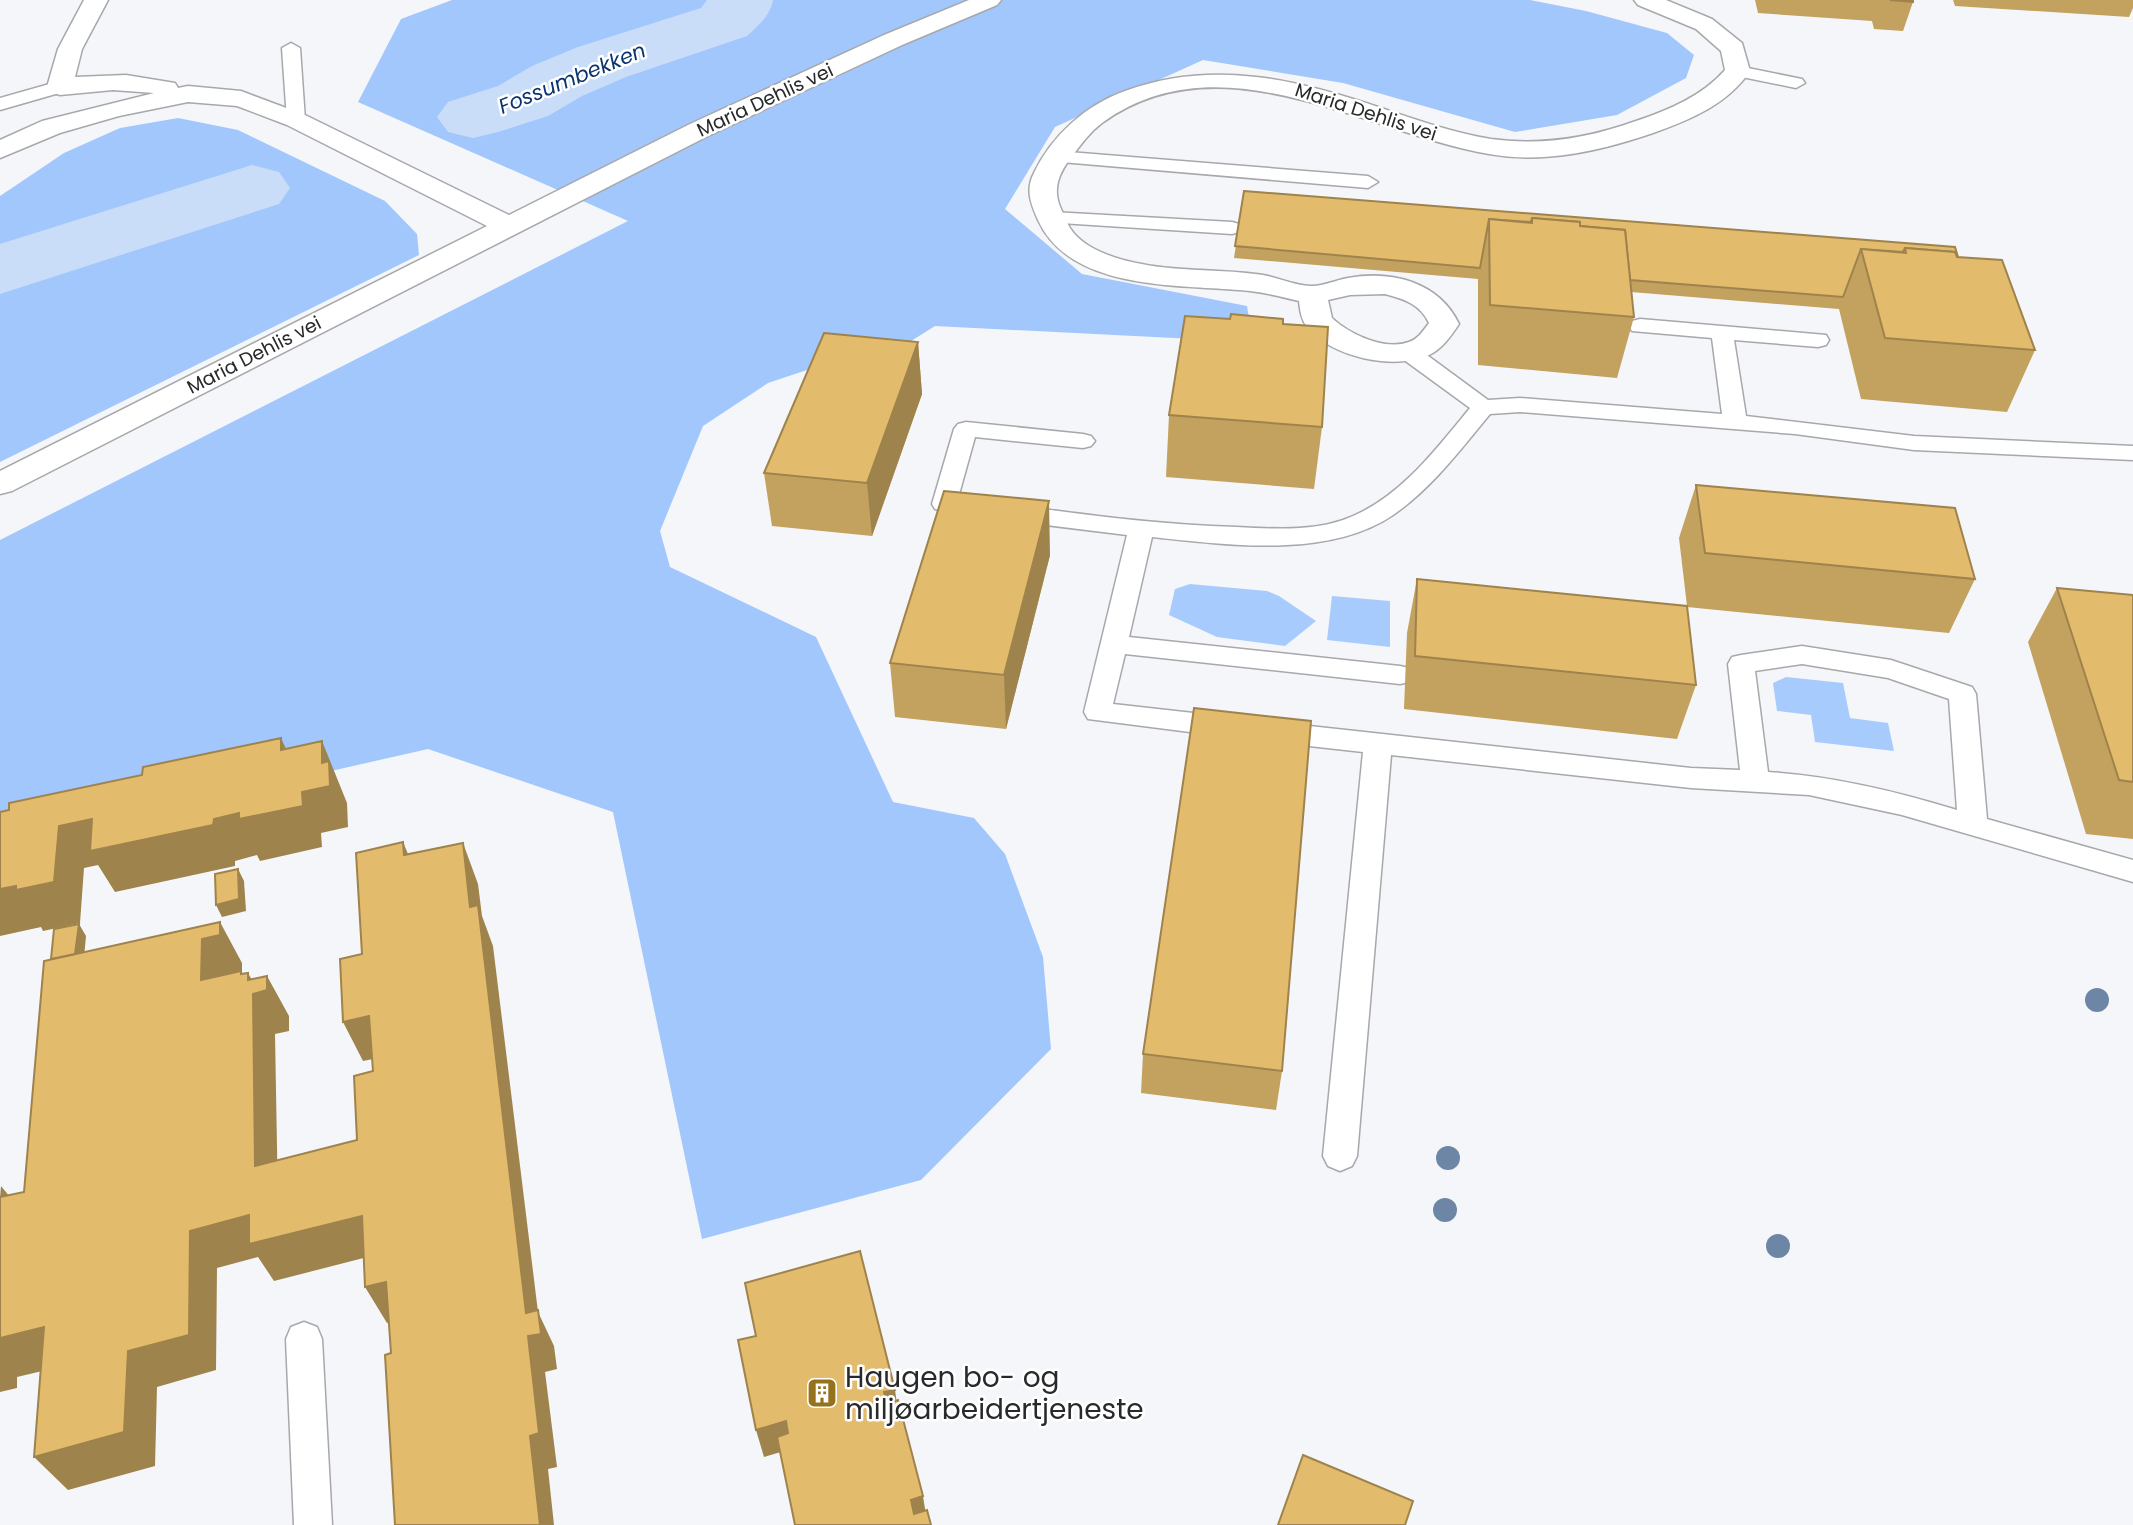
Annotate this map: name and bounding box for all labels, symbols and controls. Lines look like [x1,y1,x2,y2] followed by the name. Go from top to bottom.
[494,35,650,121] water label: Fossumbekken
[692,57,838,143] street label: Maria Dehlis vei
[1292,76,1440,148] street label: Maria Dehlis vei
[182,309,326,401] street label: Maria Dehlis vei
[845,1358,1144,1429] place label: Haugen bo- og miljøarbeidertjeneste
[805,1376,839,1410] building icon: Haugen bo- og miljøarbeidertjeneste

